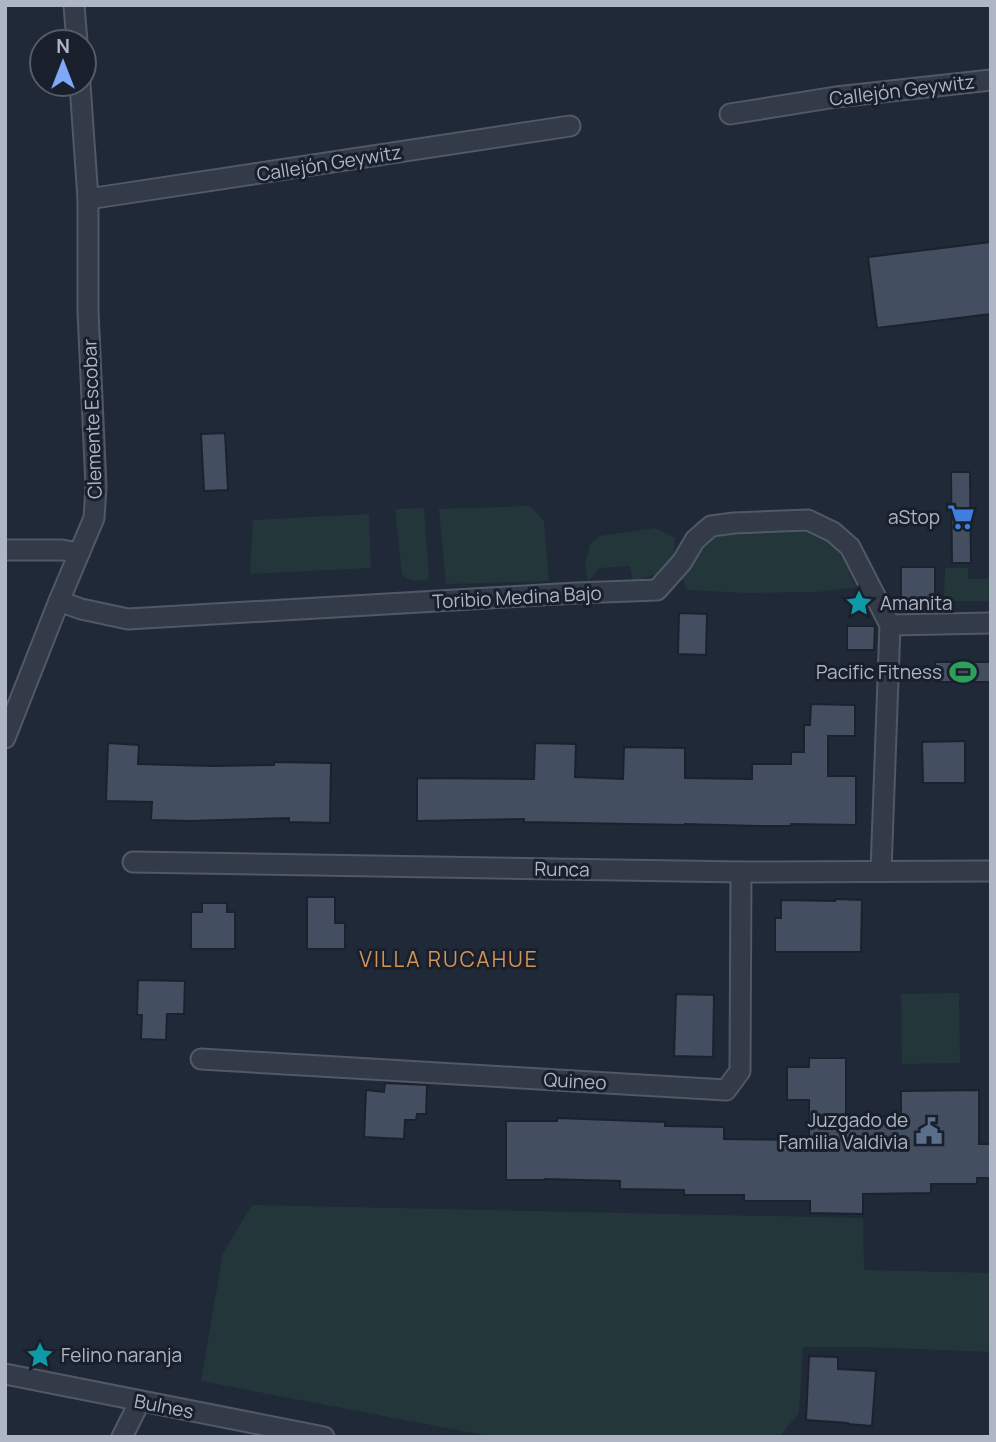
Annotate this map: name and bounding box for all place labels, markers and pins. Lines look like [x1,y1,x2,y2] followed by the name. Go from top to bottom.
[946,502,976,532] supermarket icon: aStop
[888,504,940,530] place label: aStop
[844,588,874,618] place icon: Amanita
[880,590,953,616] place label: Amanita
[948,657,978,687] sports icon: Pacific Fitness
[816,659,942,685] place label: Pacific Fitness
[779,1107,908,1155] place label: Juzgado de Familia Valdivia
[914,1116,944,1146] public building icon: Juzgado de Familia Valdivia
[25,1340,55,1370] place icon: Felino naranja
[61,1342,182,1368] place label: Felino naranja

